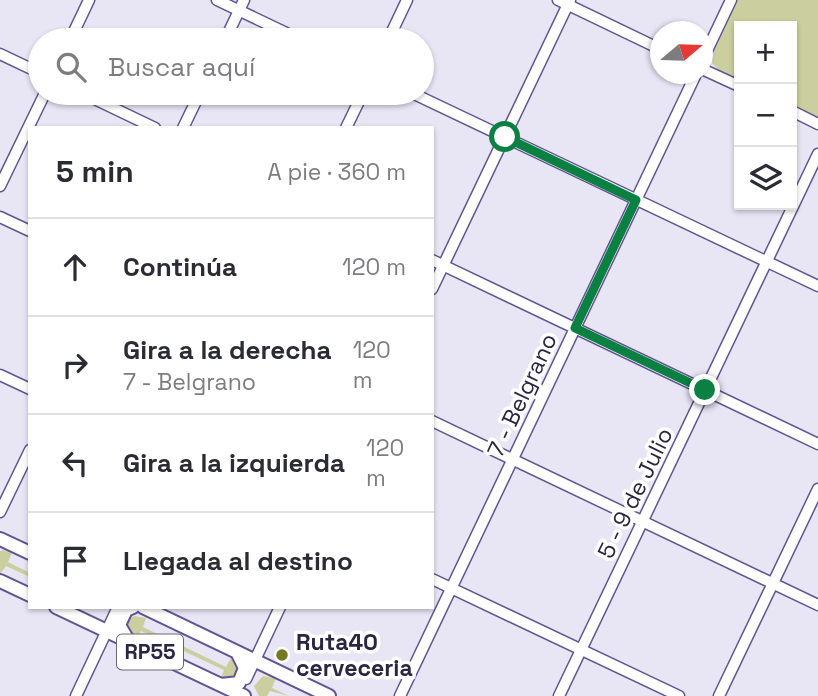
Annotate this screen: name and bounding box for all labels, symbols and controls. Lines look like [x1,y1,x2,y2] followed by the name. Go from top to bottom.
[650,21,713,84] north arrow
[734,21,797,210] map controls
[734,21,797,84] button: +
[28,28,434,105] search box
[52,48,90,86] icon: search
[108,50,255,84] text: Buscar aquí
[734,84,797,147] button: −
[489,121,520,152] route start
[734,147,797,210] button: layers
[56,152,134,191] text: 5 min
[267,157,406,187] text: A pie · 360 m
[56,248,94,286] icon: ahead
[123,250,237,284] text: Continúa
[342,252,406,282] text: 120 m
[480,328,564,462] street label: 7 - Belgrano
[123,333,332,367] text: Gira a la derecha
[353,335,391,395] text: 120 m
[56,346,94,384] icon: right
[123,367,256,397] text: 7 - Belgrano
[689,374,720,405] route end
[590,423,680,563] street label: 5 - 9 de Julio
[366,433,404,493] text: 120 m
[56,444,94,482] icon: left
[123,446,345,480] text: Gira a la izquierda
[56,542,94,580] icon: arrive
[123,544,353,578] text: Llegada al destino
[296,627,413,683] place label: Ruta40 cerveceria
[117,634,183,670] road number: RP55
[274,647,290,663] marker: Ruta40 cerveceria

